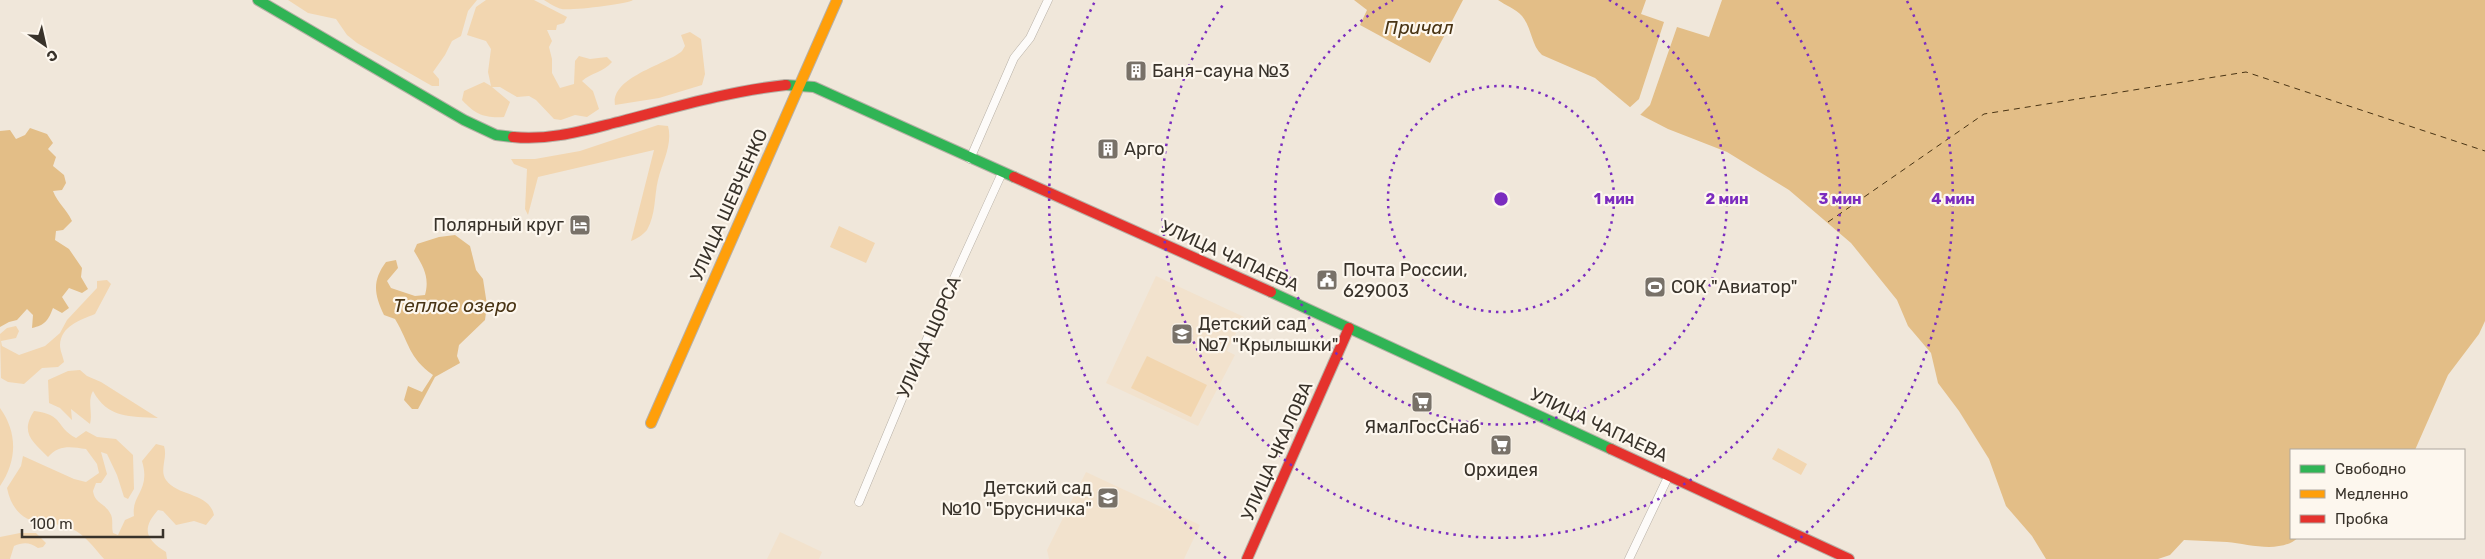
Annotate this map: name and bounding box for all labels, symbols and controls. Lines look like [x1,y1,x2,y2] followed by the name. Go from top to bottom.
[1384,16,1454,39] water label: Причал
[20,20,70,70] north arrow
[43,46,61,65] text: С
[1124,59,1148,83] building icon: Баня-сауна №3
[1152,60,1290,82] place label: Баня-сауна №3
[685,125,773,285] street label: УЛИЦА ШЕВЧЕНКО
[1096,137,1120,161] building icon: Арго
[1124,138,1165,160] place label: Арго
[1492,190,1510,208] centre of rings
[1594,190,1634,208] text: 1 мин
[1706,190,1748,208] text: 2 мин
[1818,190,1862,208] text: 3 мин
[1931,190,1975,208] text: 4 мин
[568,213,592,237] hotel icon: Полярный круг
[433,214,564,236] place label: Полярный круг
[1157,216,1303,296] street label: УЛИЦА ЧАПАЕВА
[1343,259,1468,302] place label: Почта России, 629003
[1315,268,1339,292] public building icon: Почта России, 629003
[892,273,966,401] street label: УЛИЦА ЩОРСА
[1643,275,1667,299] sports icon: СОК "Авиатор"
[1671,276,1797,298] place label: СОК "Авиатор"
[393,294,517,317] water label: Теплое озеро
[1198,313,1338,356] place label: Детский сад №7 "Крылышки"
[1170,322,1194,346] school or university icon: Детский сад №7 "Крылышки"
[1236,378,1318,524] street label: УЛИЦА ЧКАЛОВА
[1527,383,1671,467] street label: УЛИЦА ЧАПАЕВА
[1410,390,1434,414] supermarket icon: ЯмалГосСнаб
[1364,416,1480,438] place label: ЯмалГосСнаб
[1489,433,1513,457] supermarket icon: Орхидея
[2290,449,2465,539] legend
[1464,459,1538,481] place label: Орхидея
[2335,460,2406,478] text: Свободно
[941,477,1092,520] place label: Детский сад №10 "Брусничка"
[2335,485,2408,503] text: Медленно
[1096,486,1120,510] school or university icon: Детский сад №10 "Брусничка"
[22,506,164,538] scale bar
[2335,510,2388,528] text: Пробка
[30,515,72,533] text: 100 m

